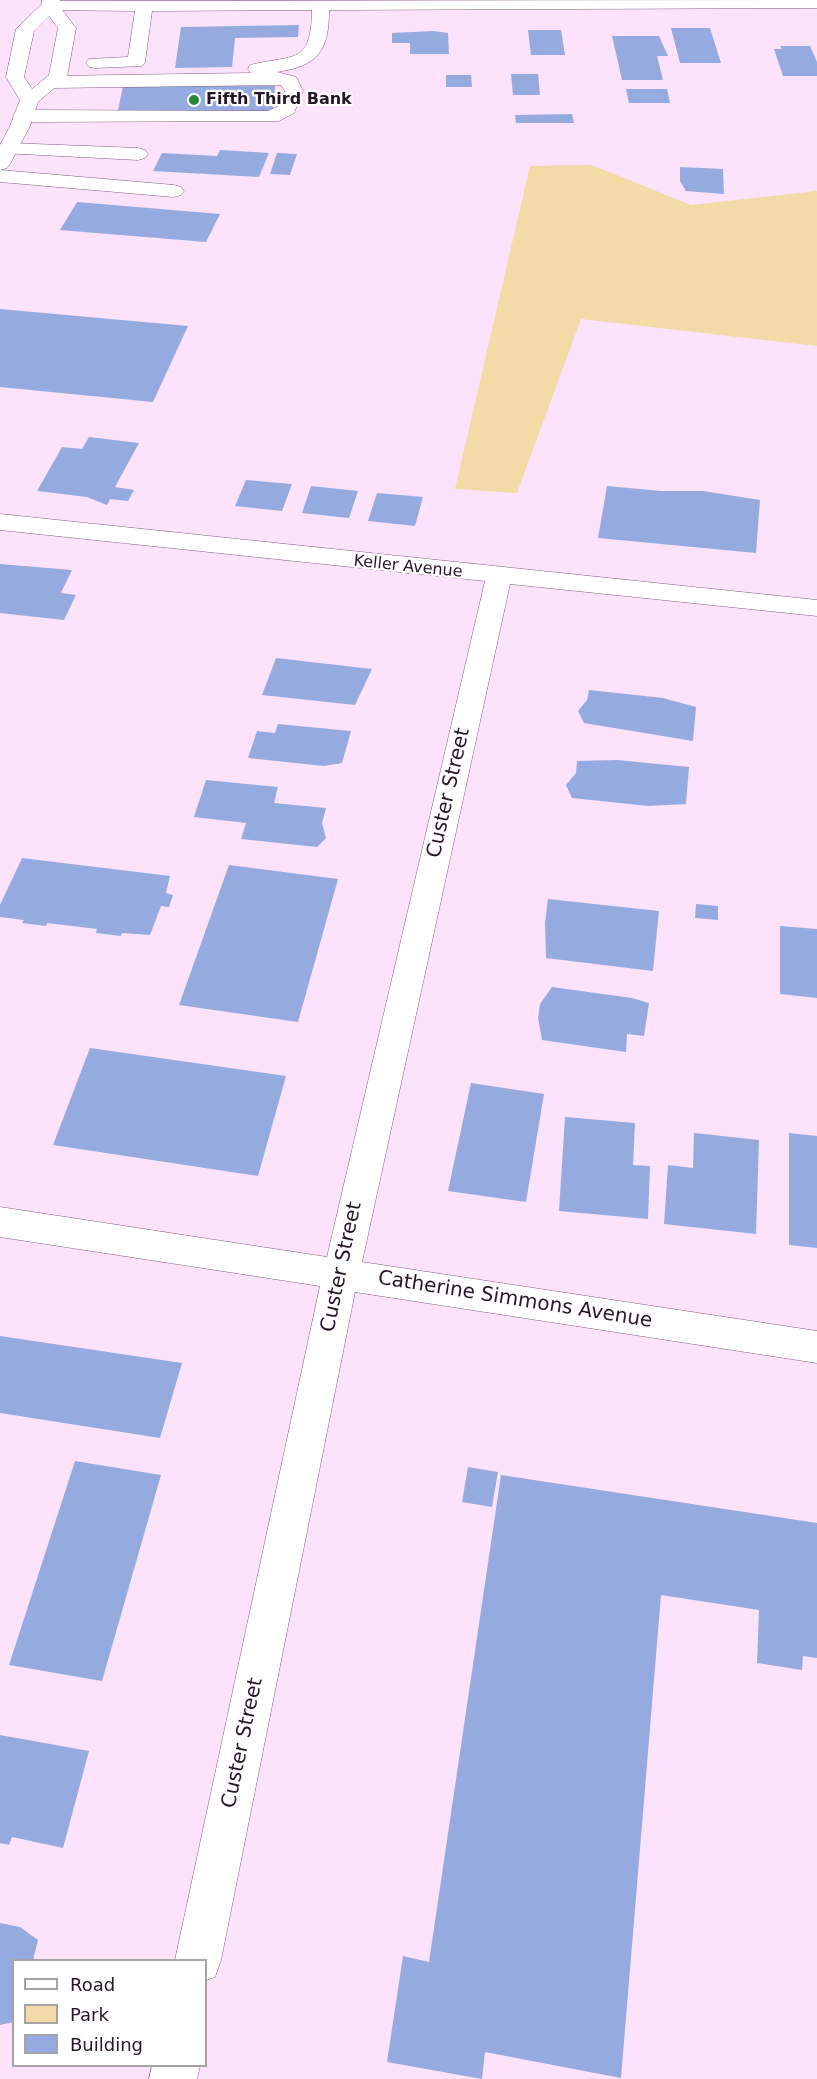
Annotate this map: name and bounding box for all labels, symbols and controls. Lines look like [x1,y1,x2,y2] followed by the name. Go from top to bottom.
[206,90,352,110] place label: Fifth Third Bank
[187,93,201,107] marker: Fifth Third Bank
[353,552,463,582] street label: Keller Avenue
[422,726,476,860] street label: Custer Street
[316,1200,368,1334] street label: Custer Street
[376,1266,654,1334] street label: Catherine Simmons Avenue
[217,1676,269,1810] street label: Custer Street
[12,1959,207,2067] legend
[70,1974,115,1995] text: Road
[70,2004,109,2025] text: Park
[70,2034,143,2055] text: Building

